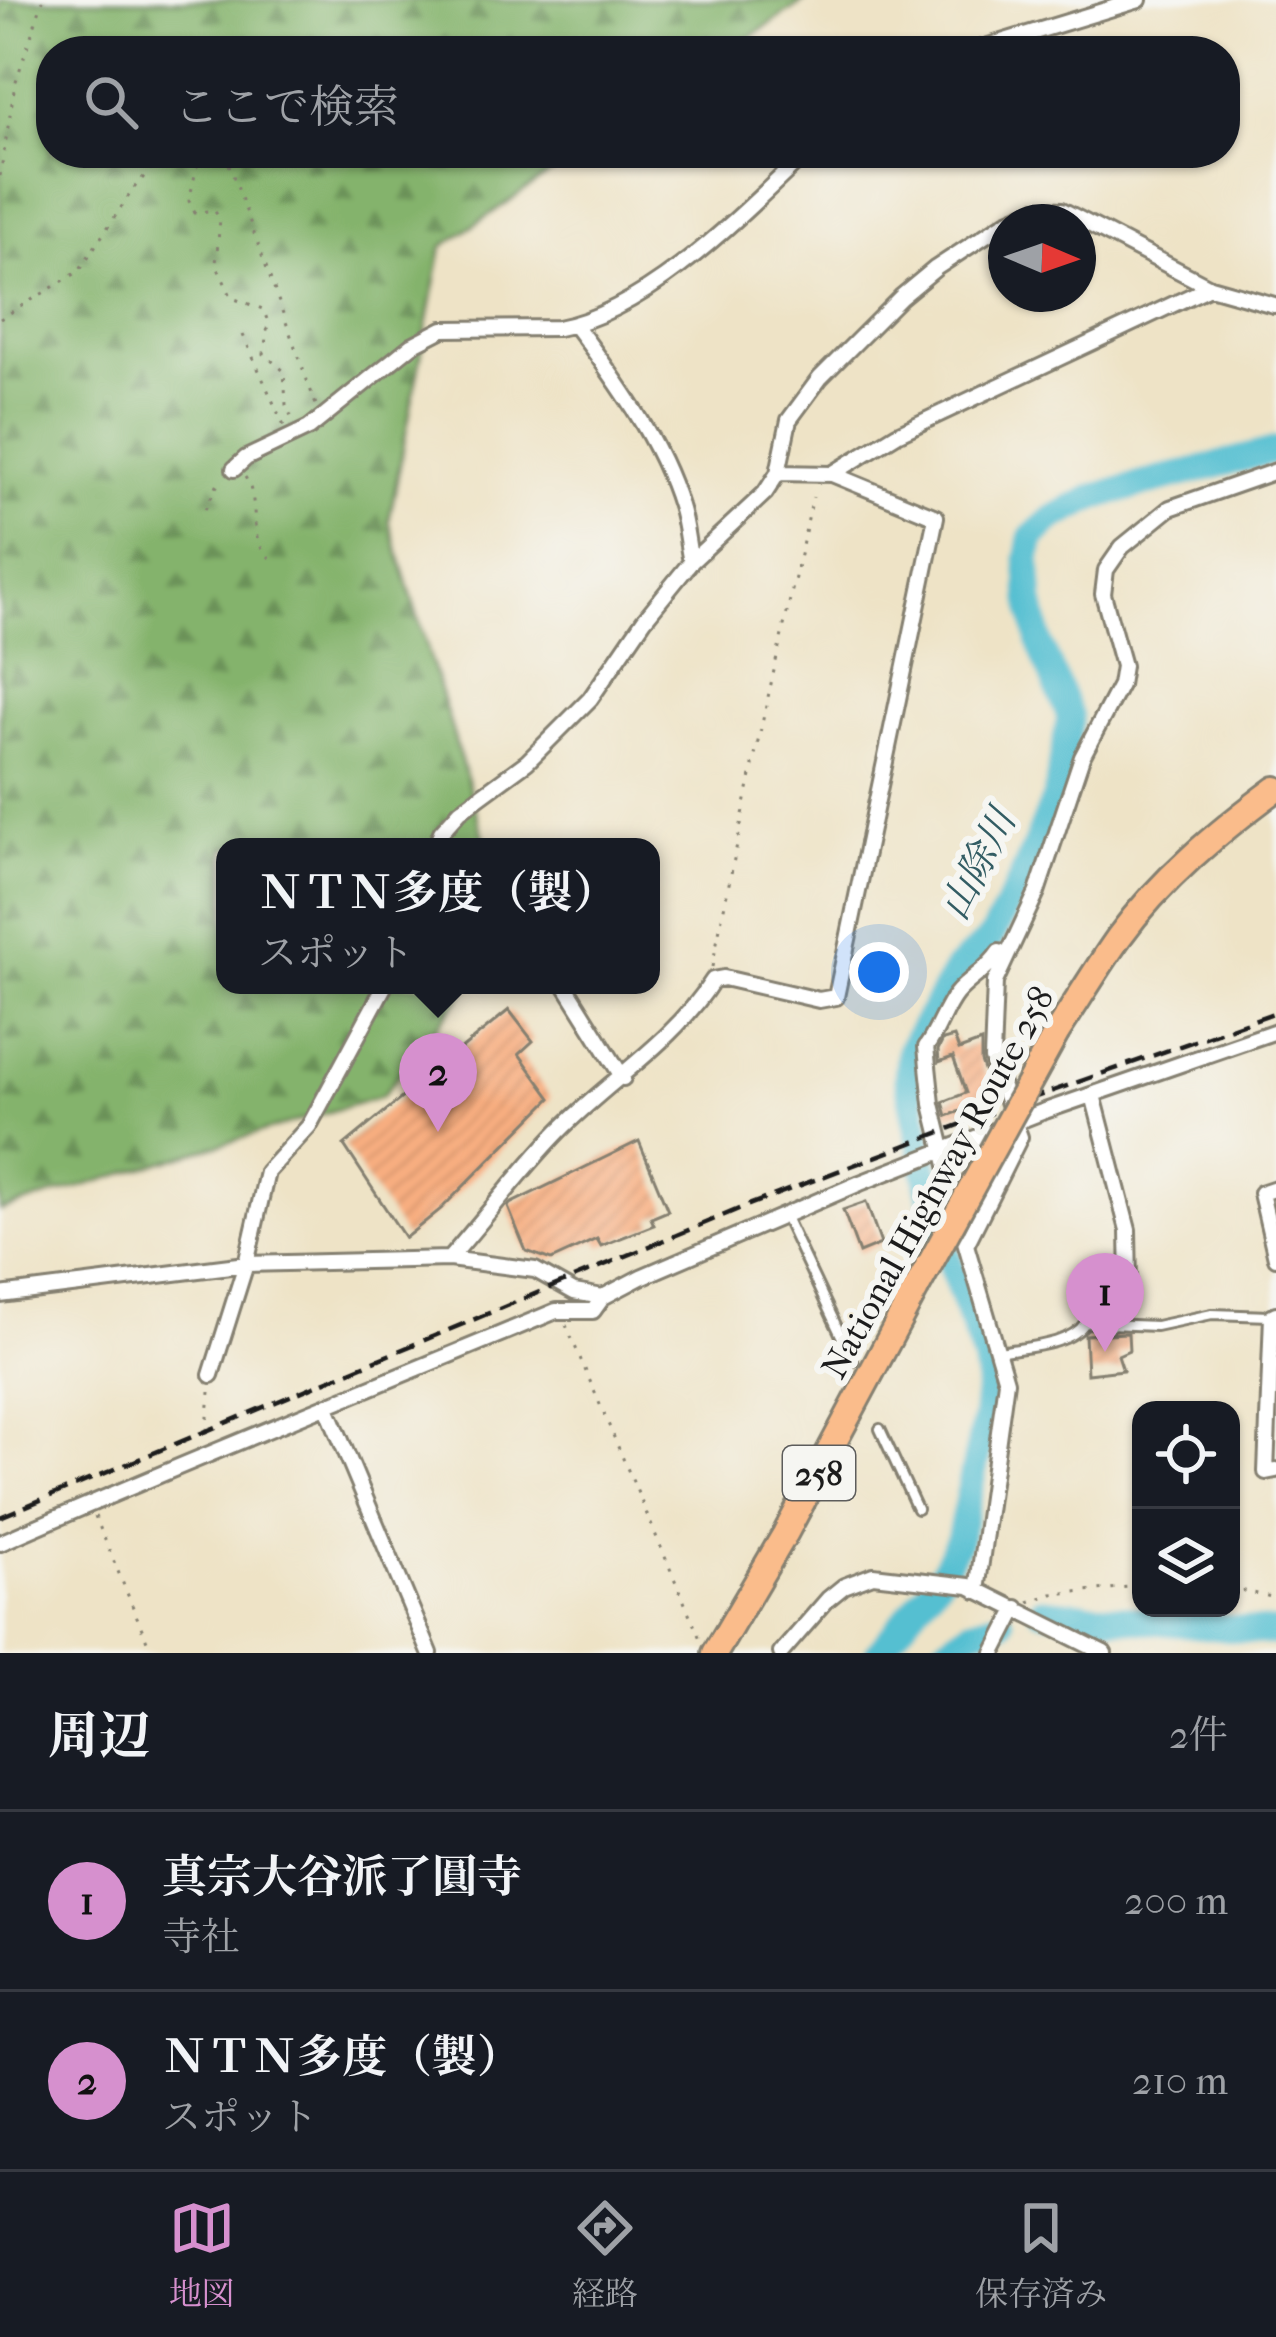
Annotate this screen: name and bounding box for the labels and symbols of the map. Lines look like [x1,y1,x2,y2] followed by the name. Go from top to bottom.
[988,204,1096,312] north arrow
[931,798,1027,927] water label: 山除川
[849,942,909,1002] your location
[813,979,1063,1386] street label: National Highway Route 258
[399,1033,477,1132] pin: 2
[1066,1253,1144,1352] pin: 1
[783,1446,855,1500] road number: 258

